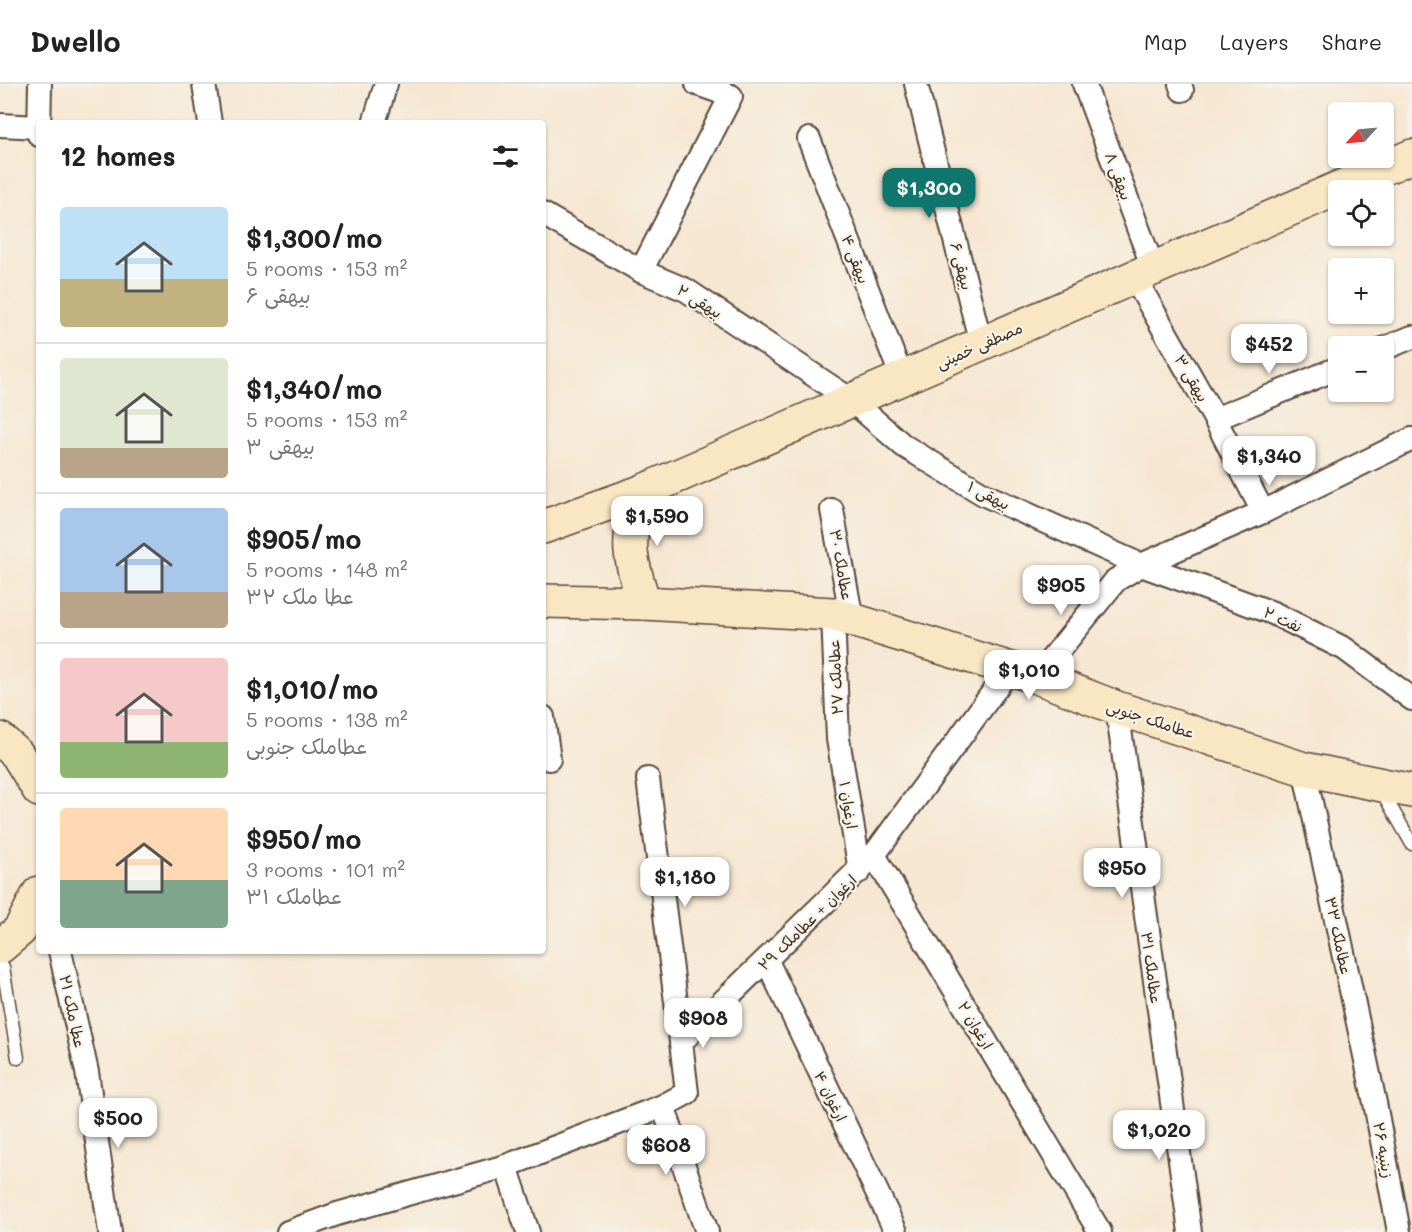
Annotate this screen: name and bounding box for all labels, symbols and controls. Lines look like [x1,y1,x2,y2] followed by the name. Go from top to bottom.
[30,23,120,59] text: Dwello
[1144,28,1187,55] text: Map
[1220,28,1289,55] text: Layers
[1322,28,1382,55] text: Share
[1328,102,1394,168] north arrow
[1328,102,1394,402] map controls
[60,139,176,173] text: 12 homes
[489,140,522,173] icon: filters
[1100,149,1137,203] street label: بیهقی ۸
[880,168,978,219] pin: $1,300
[896,174,962,200] text: $1,300
[1328,180,1394,246] button: locate
[246,221,382,255] text: $1,300/mo
[108,231,180,303] icon: home
[837,232,874,287] street label: بیهقی ۴
[945,240,978,292] street label: بیهقی ۶
[246,255,407,281] text: 5 rooms · 153 m²
[1328,258,1394,324] button: +
[673,279,726,323] street label: بیهقی ۲
[246,282,311,308] text: بیهقی ۶
[933,317,1026,374] street label: مصطفی خمینی
[1233,324,1305,375] pin: $452
[1245,330,1293,356] text: $452
[1328,336,1394,402] button: −
[1170,351,1214,406] street label: بیهقی ۳
[246,372,382,406] text: $1,340/mo
[108,382,180,454] icon: home
[246,406,407,432] text: 5 rooms · 153 m²
[246,433,315,459] text: بیهقی ۳
[1220,436,1318,487] pin: $1,340
[1237,442,1301,468] text: $1,340
[964,476,1013,515] street label: بیهقی ۱
[608,496,706,547] pin: $1,590
[625,502,689,528] text: $1,590
[246,522,361,556] text: $905/mo
[826,528,858,602] street label: عطاملک ۳۰
[108,532,180,604] icon: home
[246,556,408,582] text: 5 rooms · 148 m²
[1025,565,1097,616] pin: $905
[1037,571,1085,597] text: $905
[246,583,354,609] text: عطا ملک ۳۲
[1261,601,1305,637] street label: نفت ۲
[823,639,847,715] street label: عطاملک ۲۷
[980,650,1078,701] pin: $1,010
[998,656,1060,682] text: $1,010
[246,672,378,706] text: $1,010/mo
[108,682,180,754] icon: home
[1104,695,1198,744] street label: عطاملک جنوبی
[246,706,408,732] text: 5 rooms · 138 m²
[246,733,368,759] text: عطاملک جنوبی
[835,780,863,830] street label: ارغوان ۱
[246,822,361,856] text: $950/mo
[108,832,180,904] icon: home
[1086,848,1158,899] pin: $950
[1098,854,1146,880] text: $950
[246,856,405,882] text: 3 rooms · 101 m²
[636,857,734,908] pin: $1,180
[654,863,716,889] text: $1,180
[753,870,861,974] street label: ارغوان + عطاملک ۲۹
[246,883,343,909] text: عطاملک ۳۱
[1321,895,1357,977] street label: عطاملک ۳۳
[1137,931,1167,1005] street label: عطاملک ۳۱
[56,973,90,1049] street label: عطا ملک ۲۱
[954,997,998,1053] street label: ارغوان ۲
[667,998,739,1049] pin: $908
[678,1004,728,1030] text: $908
[810,1068,852,1124] street label: ارغوان ۴
[82,1098,154,1149] pin: $500
[93,1104,143,1130] text: $500
[1110,1110,1208,1161] pin: $1,020
[1127,1116,1191,1142] text: $1,020
[1369,1120,1399,1180] street label: زینبیه ۲۶
[630,1125,702,1176] pin: $608
[641,1131,691,1157] text: $608

